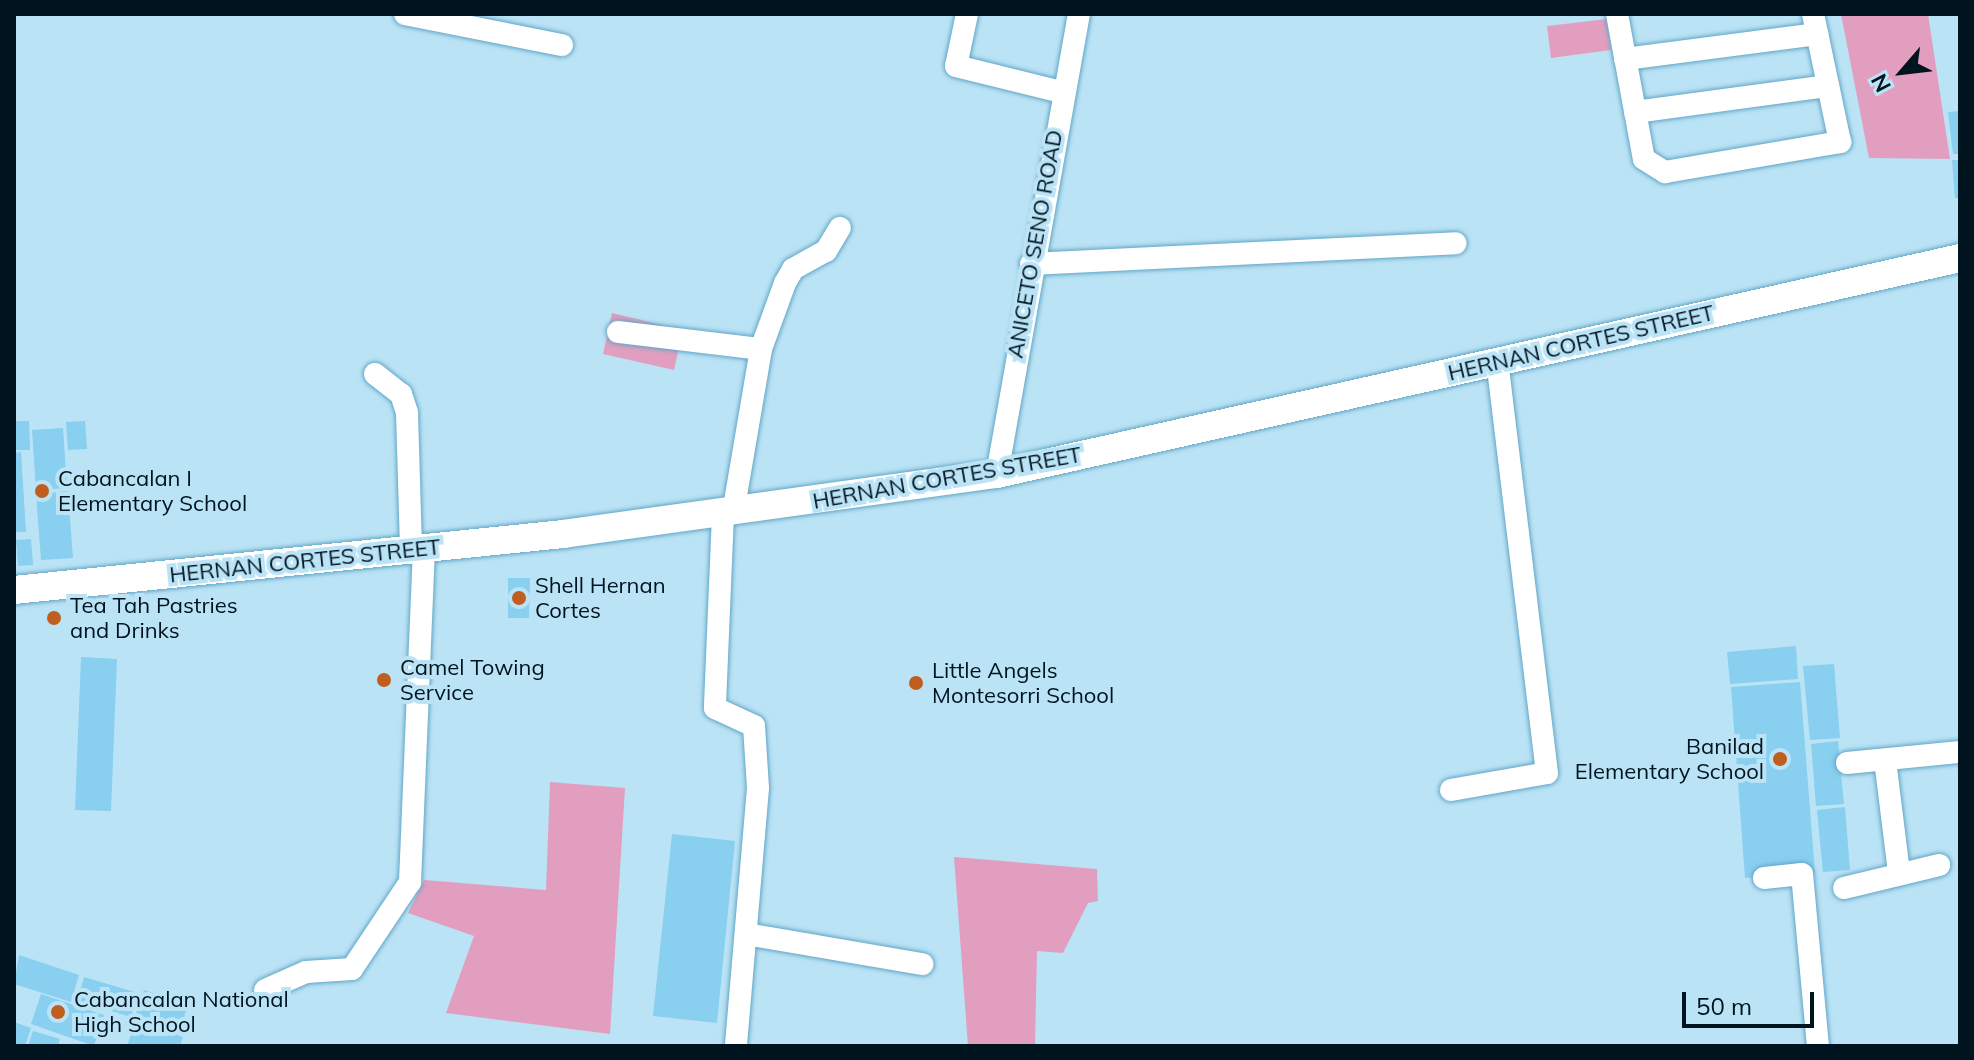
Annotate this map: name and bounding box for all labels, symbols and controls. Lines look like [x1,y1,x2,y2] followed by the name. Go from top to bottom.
[1862,32,1942,112] north arrow
[1865,69,1897,97] text: N
[1002,128,1068,360] street label: ANICETO SENO ROAD
[1445,300,1717,386] street label: HERNAN CORTES STREET
[811,441,1083,515] street label: HERNAN CORTES STREET
[58,465,247,516] place label: Cabancalan I Elementary School
[33,482,51,500] marker: Cabancalan I Elementary School
[168,534,442,588] street label: HERNAN CORTES STREET
[535,572,666,624] place label: Shell Hernan Cortes
[510,589,528,607] marker: Shell Hernan Cortes
[70,592,238,644] place label: Tea Tah Pastries and Drinks
[45,609,63,627] marker: Tea Tah Pastries and Drinks
[400,654,545,706] place label: Camel Towing Service
[932,657,1114,708] place label: Little Angels Montesorri School
[375,671,393,689] marker: Camel Towing Service
[907,674,925,692] marker: Little Angels Montesorri School
[1575,733,1764,784] place label: Banilad Elementary School
[1771,750,1789,768] marker: Banilad Elementary School
[1686,976,1818,1026] scale bar
[74,986,289,1038] place label: Cabancalan National High School
[1696,991,1752,1021] text: 50 m
[49,1003,67,1021] marker: Cabancalan National High School

